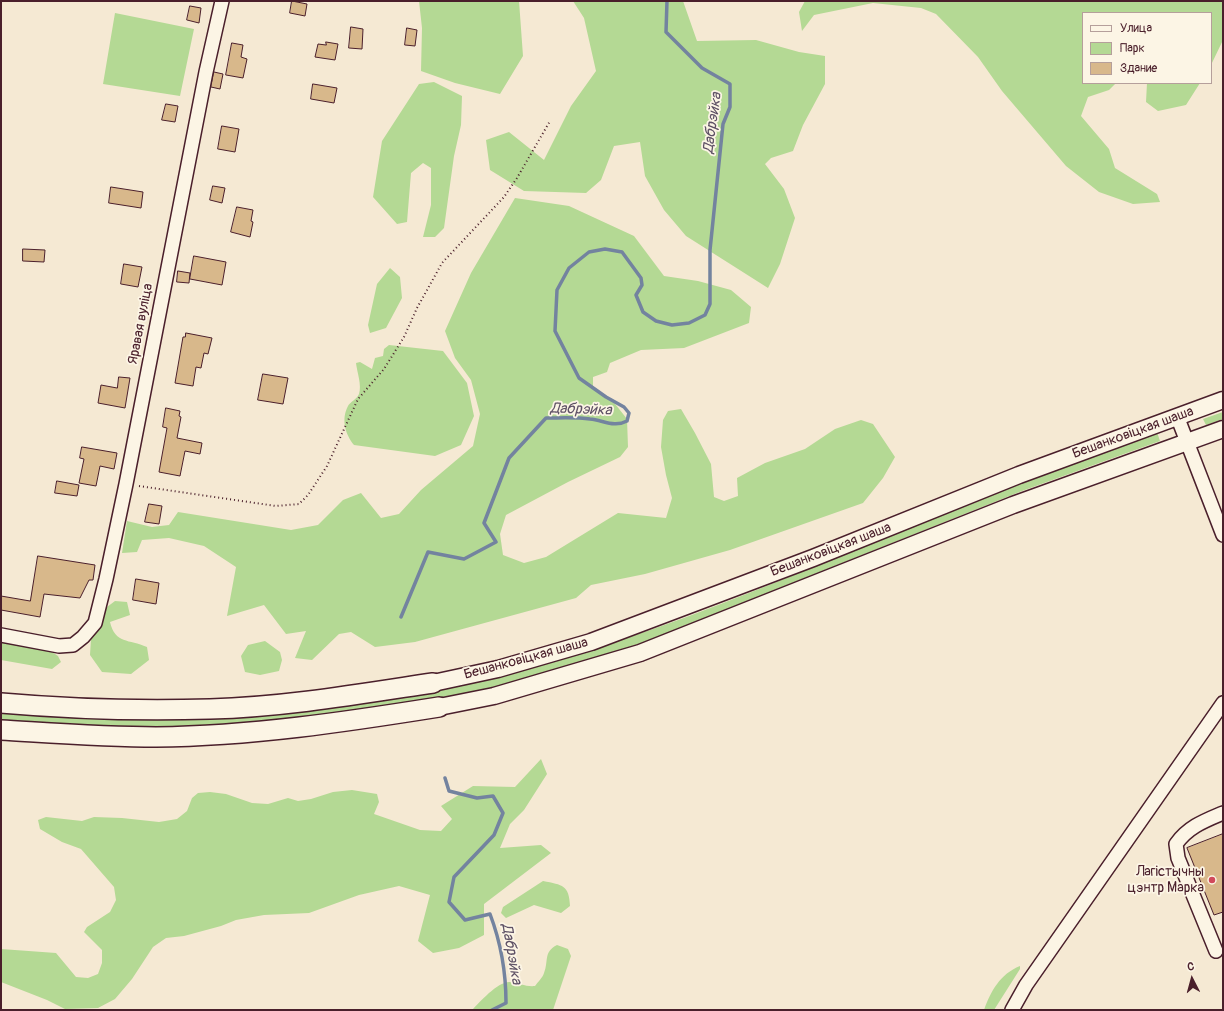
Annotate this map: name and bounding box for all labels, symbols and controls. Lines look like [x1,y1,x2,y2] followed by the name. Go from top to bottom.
[1082,12,1212,84] legend
[1120,21,1152,36] text: Улица
[1120,41,1145,56] text: Парк
[1120,61,1157,76] text: Здание
[700,91,726,155] water label: Дабрэйка
[125,282,157,366] street label: Яравая вуліца
[550,400,612,420] water label: Дабрэйка
[1070,403,1196,463] street label: Бешанковіцкая шаша
[768,519,894,581] street label: Бешанковіцкая шаша
[462,634,590,684] street label: Бешанковіцкая шаша
[1127,864,1204,896] place label: Лагістычны цэнтр Марка
[1207,875,1217,885] marker: Лагістычны цэнтр Марка
[497,922,525,986] water label: Дабрэйка
[1172,959,1212,999] north arrow
[1187,960,1195,973] text: С

